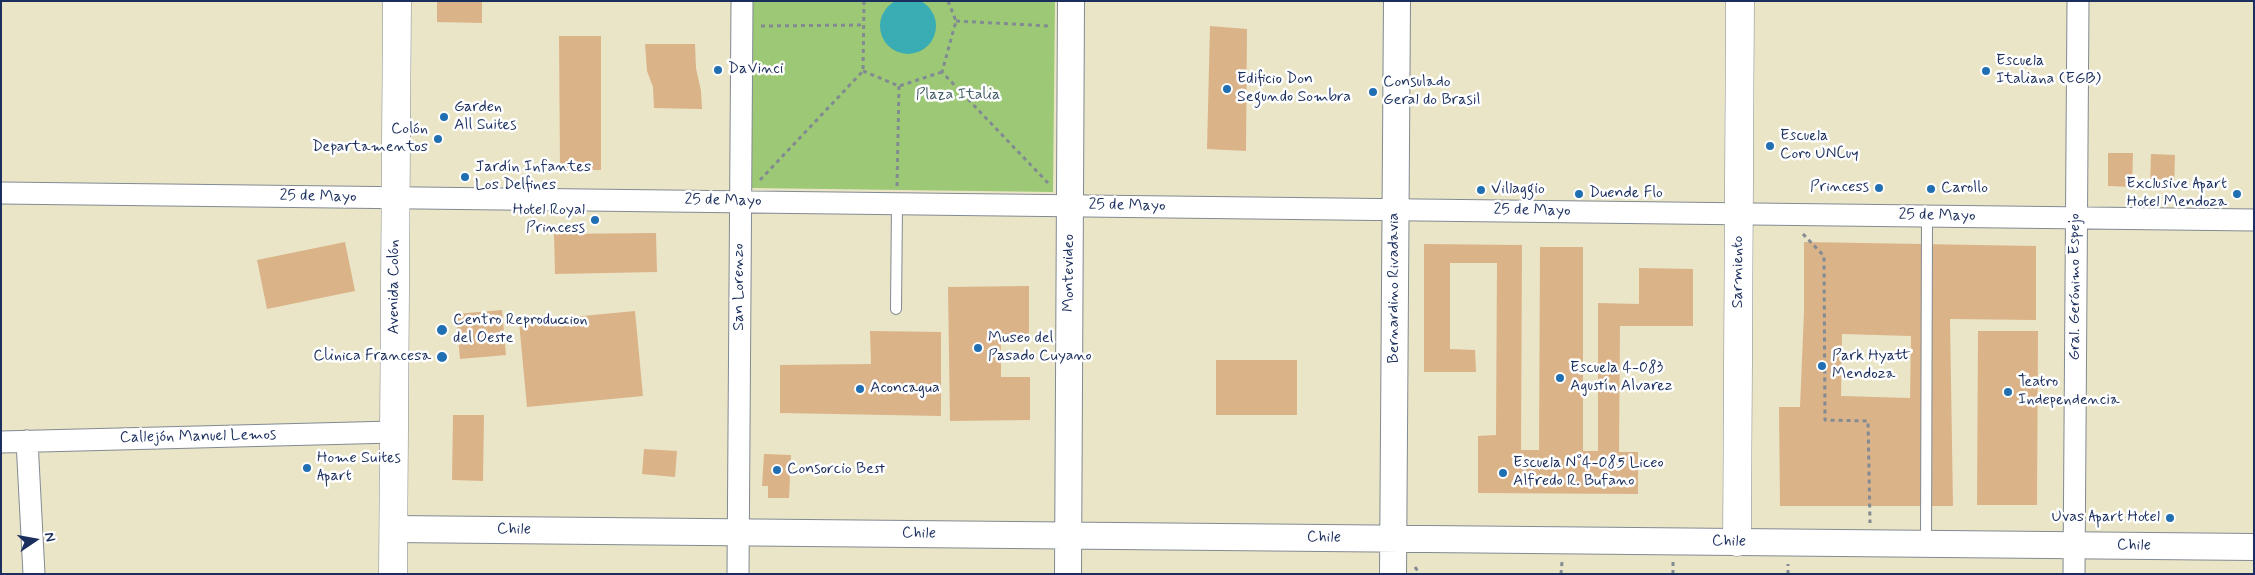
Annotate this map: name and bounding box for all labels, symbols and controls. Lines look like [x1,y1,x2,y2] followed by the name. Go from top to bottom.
[1996,52,2101,90] place label: Escuela Italiana (EGB)
[728,60,783,80] place label: DaVinci
[712,64,724,76] marker: DaVinci
[1980,65,1992,77] marker: Escuela Italiana (EGB)
[1237,70,1351,108] place label: Edificio Don Segundo Sombra
[1383,73,1480,111] place label: Consulado Geral do Brasil
[1221,83,1233,95] marker: Edificio Don Segundo Sombra
[916,86,1000,106] park label: Plaza Italia
[1367,86,1379,98] marker: Consulado Geral do Brasil
[454,98,516,136] place label: Garden All Suites
[438,111,450,123] marker: Garden All Suites
[312,120,428,158] place label: Colón Departamentos
[1780,127,1859,165] place label: Escuela Coro UNCuy
[432,133,444,145] marker: Colón Departamentos
[1764,140,1776,152] marker: Escuela Coro UNCuy
[475,158,591,196] place label: Jardín Infantes Los Delfines
[459,171,471,183] marker: Jardín Infantes Los Delfines
[2126,175,2227,213] place label: Exclusive Apart Hotel Mendoza
[1810,178,1869,198] place label: Princess
[1941,179,1988,199] place label: Carollo
[1491,180,1545,200] place label: Villaggio
[1873,182,1885,194] marker: Princess
[1925,183,1937,195] marker: Carollo
[1475,184,1487,196] marker: Villaggio
[1589,184,1663,204] place label: Duende Flo
[279,187,357,207] street label: 25 de Mayo
[1573,188,1585,200] marker: Duende Flo
[2231,188,2243,200] marker: Exclusive Apart Hotel Mendoza
[684,191,762,211] street label: 25 de Mayo
[1088,196,1166,216] street label: 25 de Mayo
[513,201,585,239] place label: Hotel Royal Princess
[1493,201,1571,221] street label: 25 de Mayo
[1898,206,1976,226] street label: 25 de Mayo
[1385,213,1405,363] street label: Bernardino Rivadavia
[2066,213,2086,361] street label: Gral. Gerónimo Espejo
[589,214,601,226] marker: Hotel Royal Princess
[1060,234,1080,312] street label: Montevideo
[1729,236,1749,308] street label: Sarmiento
[385,239,405,335] street label: Avenida Colón
[730,243,750,331] street label: San Lorenzo
[453,311,588,349] place label: Centro Reproduccion del Oeste
[435,323,449,337] marker: Centro Reproduccion del Oeste
[988,329,1092,367] place label: Museo del Pasado Cuyano
[972,342,984,354] marker: Museo del Pasado Cuyano
[313,347,431,367] place label: Clinica Francesa
[1832,347,1911,385] place label: Park Hyatt Mendoza
[435,350,449,364] marker: Clinica Francesa
[1570,359,1673,397] place label: Escuela 4-083 Agustín Alvarez
[1816,360,1828,372] marker: Park Hyatt Mendoza
[1554,372,1566,384] marker: Escuela 4-083 Agustín Alvarez
[2018,373,2120,411] place label: Teatro Independencia
[870,379,940,399] place label: Aconcagua
[854,383,866,395] marker: Aconcagua
[2002,386,2014,398] marker: Teatro Independencia
[119,426,277,448] street label: Callejón Manuel Lemos
[317,449,401,487] place label: Home Suites Apart
[1513,454,1664,492] place label: Escuela N°4-085 Liceo Alfredo R. Bufano
[787,460,885,480] place label: Consorcio Best
[301,462,313,474] marker: Home Suites Apart
[771,464,783,476] marker: Consorcio Best
[1497,467,1509,479] marker: Escuela N°4-085 Liceo Alfredo R. Bufano
[2051,508,2160,528] place label: Uvas Apart Hotel
[2164,512,2176,524] marker: Uvas Apart Hotel
[10,515,60,565] north arrow
[497,520,531,540] street label: Chile
[902,524,936,544] street label: Chile
[1307,528,1341,548] street label: Chile
[40,530,59,543] text: N
[1712,532,1746,552] street label: Chile
[2117,536,2151,556] street label: Chile

